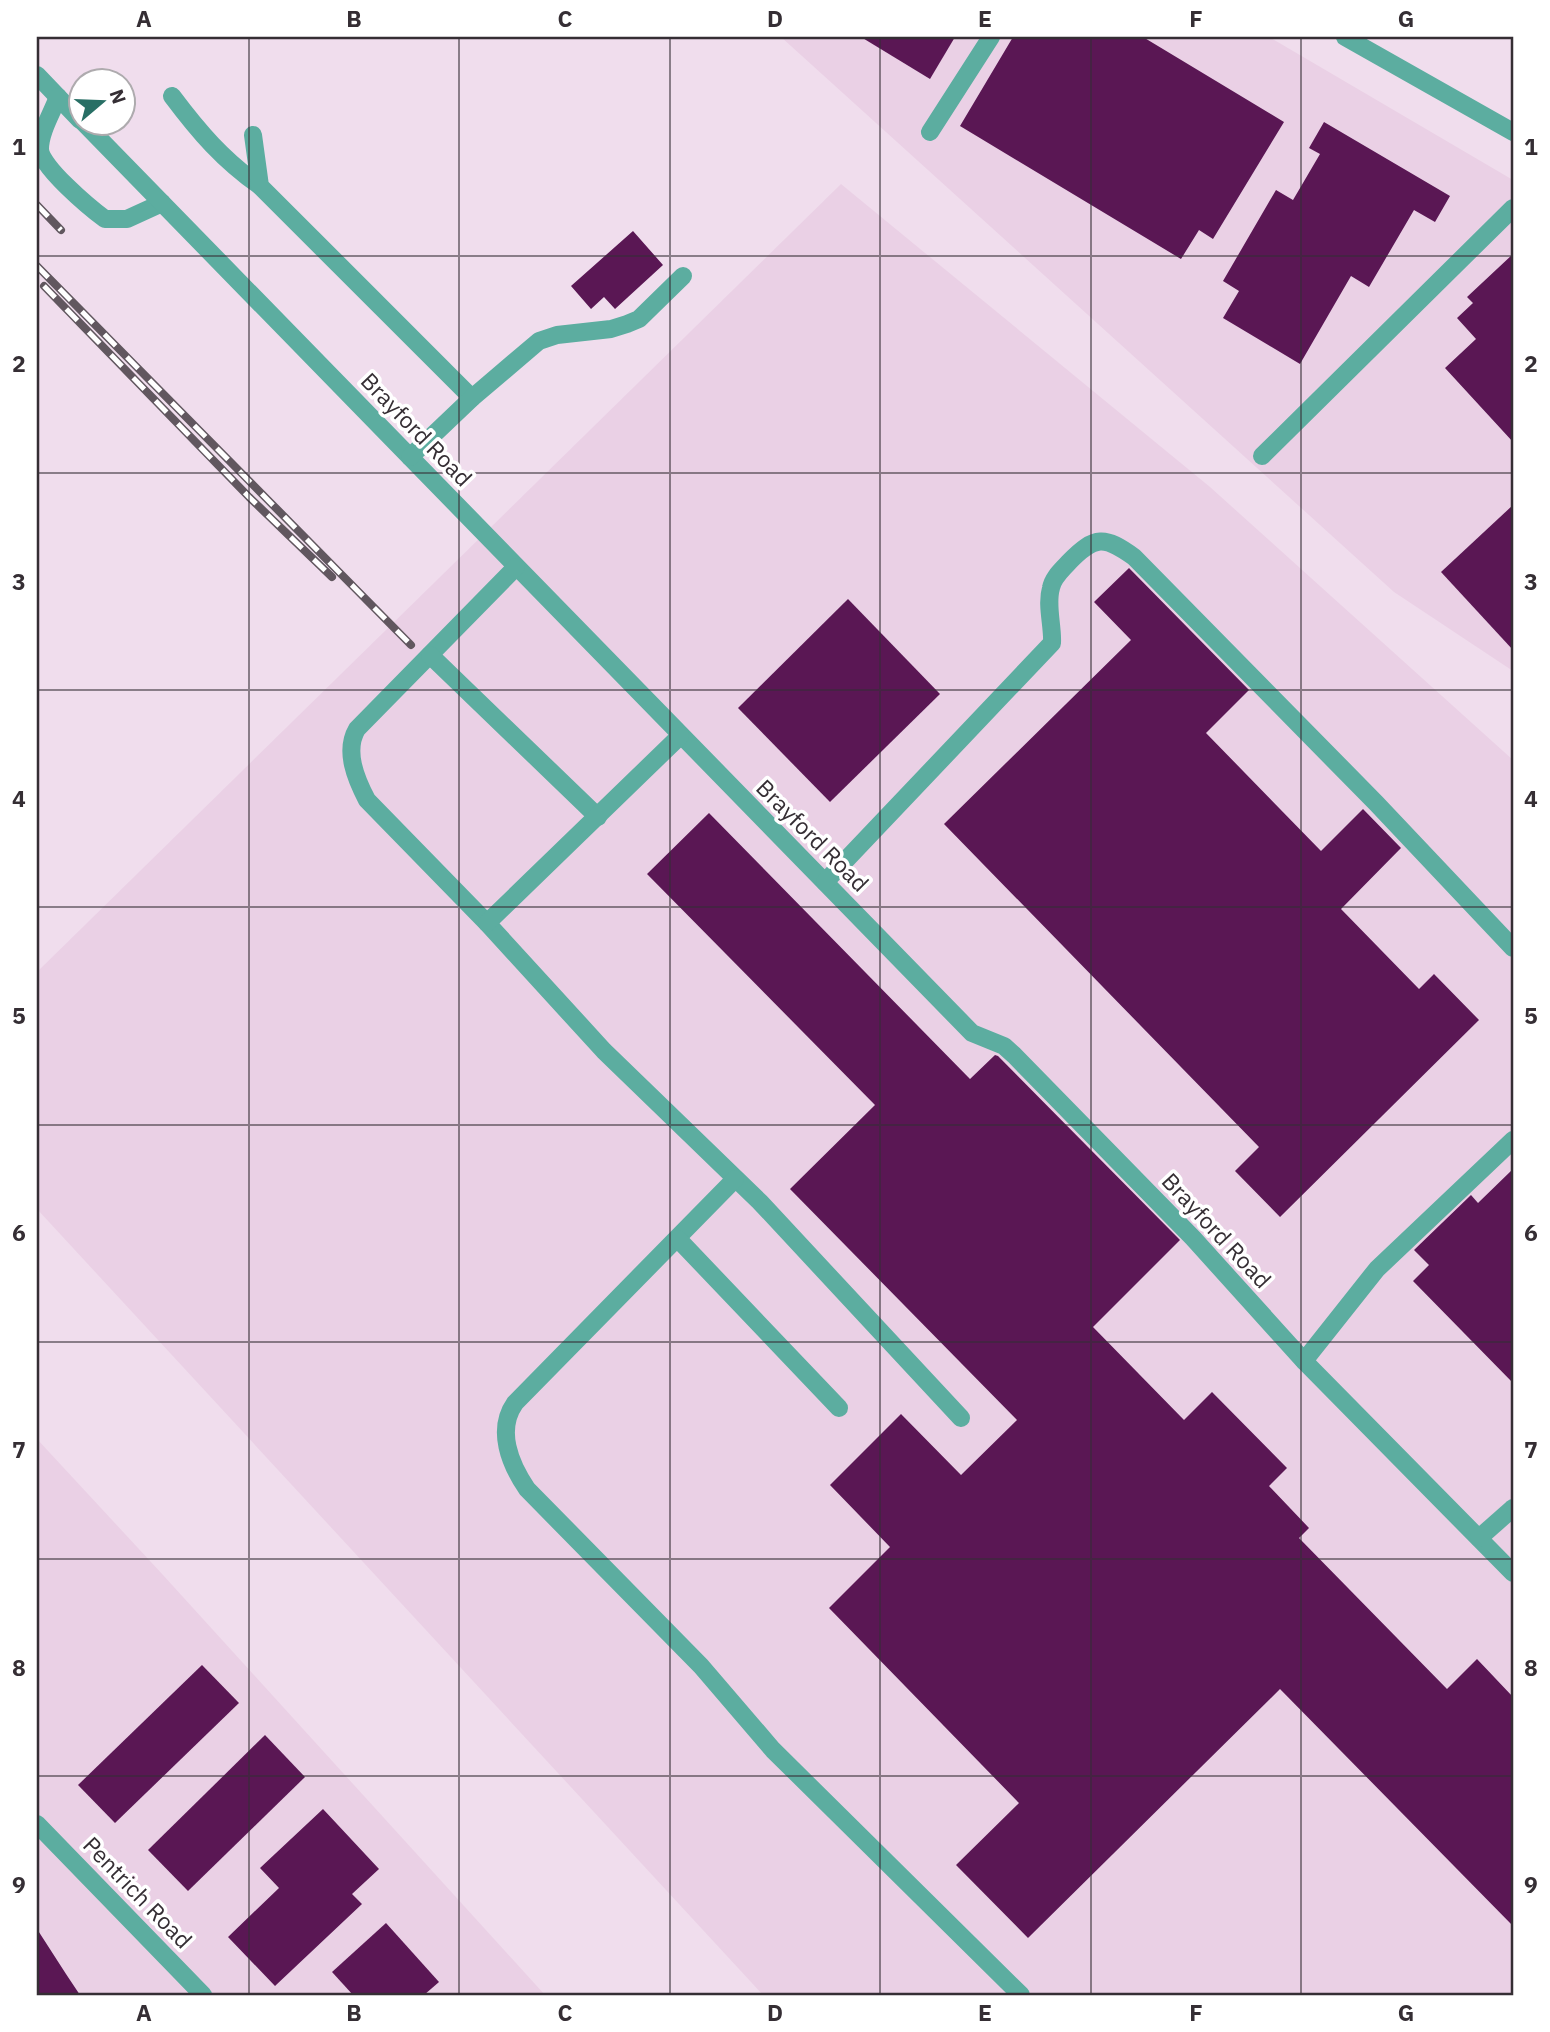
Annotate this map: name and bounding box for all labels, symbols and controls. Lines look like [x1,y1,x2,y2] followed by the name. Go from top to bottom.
[136,3,152,33] text: A
[346,3,362,33] text: B
[558,3,573,33] text: C
[767,3,783,33] text: D
[978,3,992,33] text: E
[1189,3,1203,33] text: F
[1398,3,1414,33] text: G
[66,66,136,136] north arrow
[104,86,132,107] text: N
[12,131,26,161] text: 1
[1524,131,1538,161] text: 1
[12,348,26,378] text: 2
[1524,348,1538,378] text: 2
[355,366,479,492] street label: Brayford Road
[12,566,26,596] text: 3
[1524,566,1538,596] text: 3
[750,772,876,898] street label: Brayford Road
[12,783,26,813] text: 4
[1524,783,1538,813] text: 4
[12,1000,26,1030] text: 5
[1524,1000,1538,1030] text: 5
[1156,1166,1278,1294] street label: Brayford Road
[12,1217,26,1247] text: 6
[1524,1217,1538,1247] text: 6
[12,1434,26,1464] text: 7
[1524,1434,1538,1464] text: 7
[12,1652,26,1682] text: 8
[1524,1652,1538,1682] text: 8
[77,1830,199,1954] street label: Pentrich Road
[12,1869,26,1899] text: 9
[1524,1869,1538,1899] text: 9
[136,1997,152,2027] text: A
[346,1997,362,2027] text: B
[558,1997,573,2027] text: C
[767,1997,783,2027] text: D
[978,1997,992,2027] text: E
[1189,1997,1203,2027] text: F
[1398,1997,1414,2027] text: G

